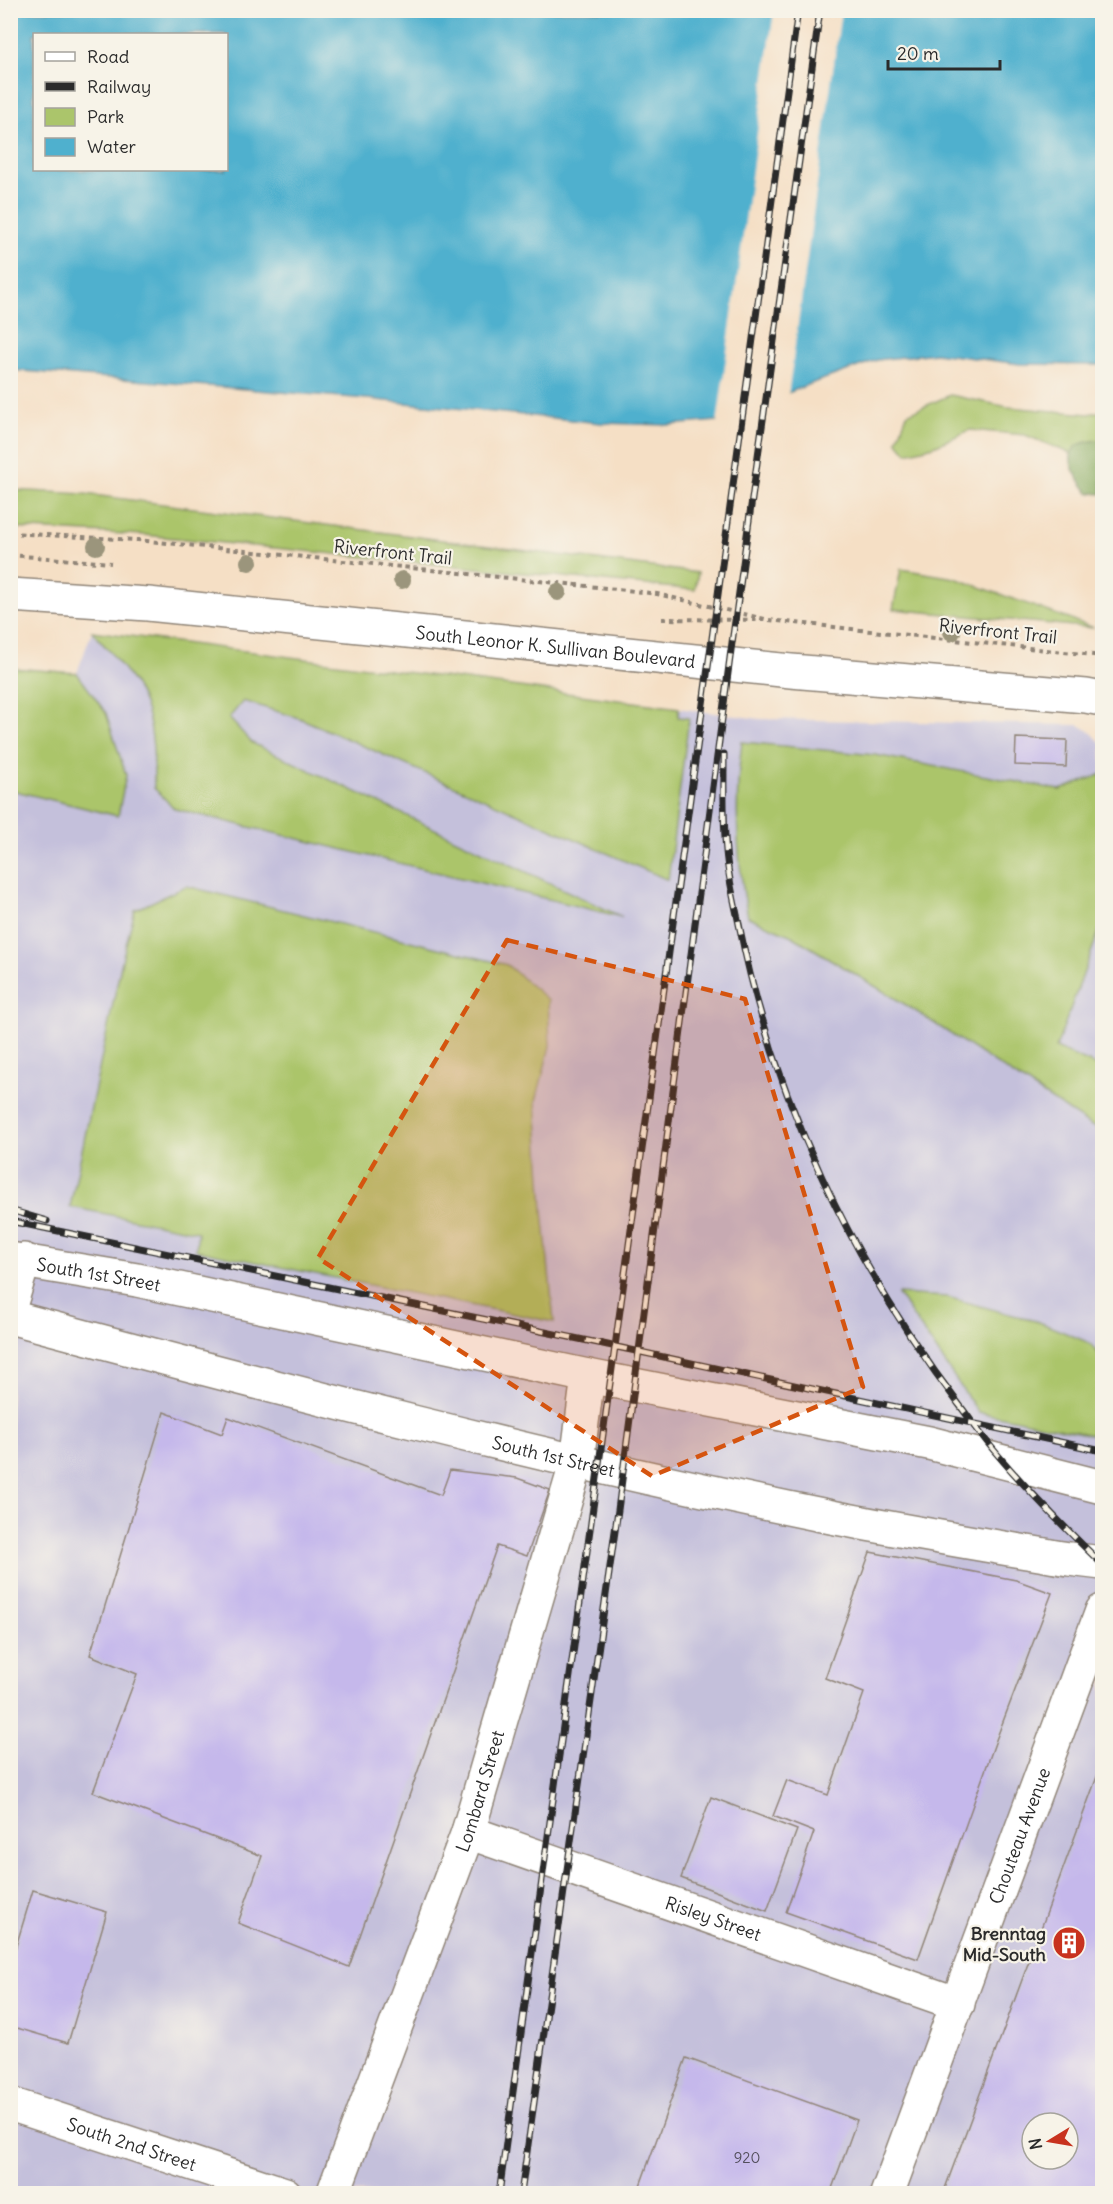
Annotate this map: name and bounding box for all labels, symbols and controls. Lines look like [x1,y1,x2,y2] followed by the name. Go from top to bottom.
[33,33,228,171] legend
[888,33,1000,71] scale bar
[897,42,939,65] text: 20 m
[87,45,130,68] text: Road
[87,75,151,98] text: Railway
[87,105,124,128] text: Park
[87,135,137,158] text: Water
[333,534,453,570] street label: Riverfront Trail
[938,613,1058,649] street label: Riverfront Trail
[415,620,697,673] street label: South Leonor K. Sullivan Boulevard
[35,1252,163,1296] street label: South 1st Street
[490,1430,617,1481] street label: South 1st Street
[450,1727,509,1855] street label: Lombard Street
[983,1764,1055,1907] street label: Chouteau Avenue
[662,1891,764,1946] street label: Risley Street
[963,1922,1047,1966] place label: Brenntag Mid-South
[1051,1925,1087,1961] building icon: Brenntag Mid-South
[1020,2111,1080,2171] north arrow
[64,2112,199,2176] street label: South 2nd Street
[1024,2137,1046,2151] text: N
[734,2148,760,2167] house number: 920

